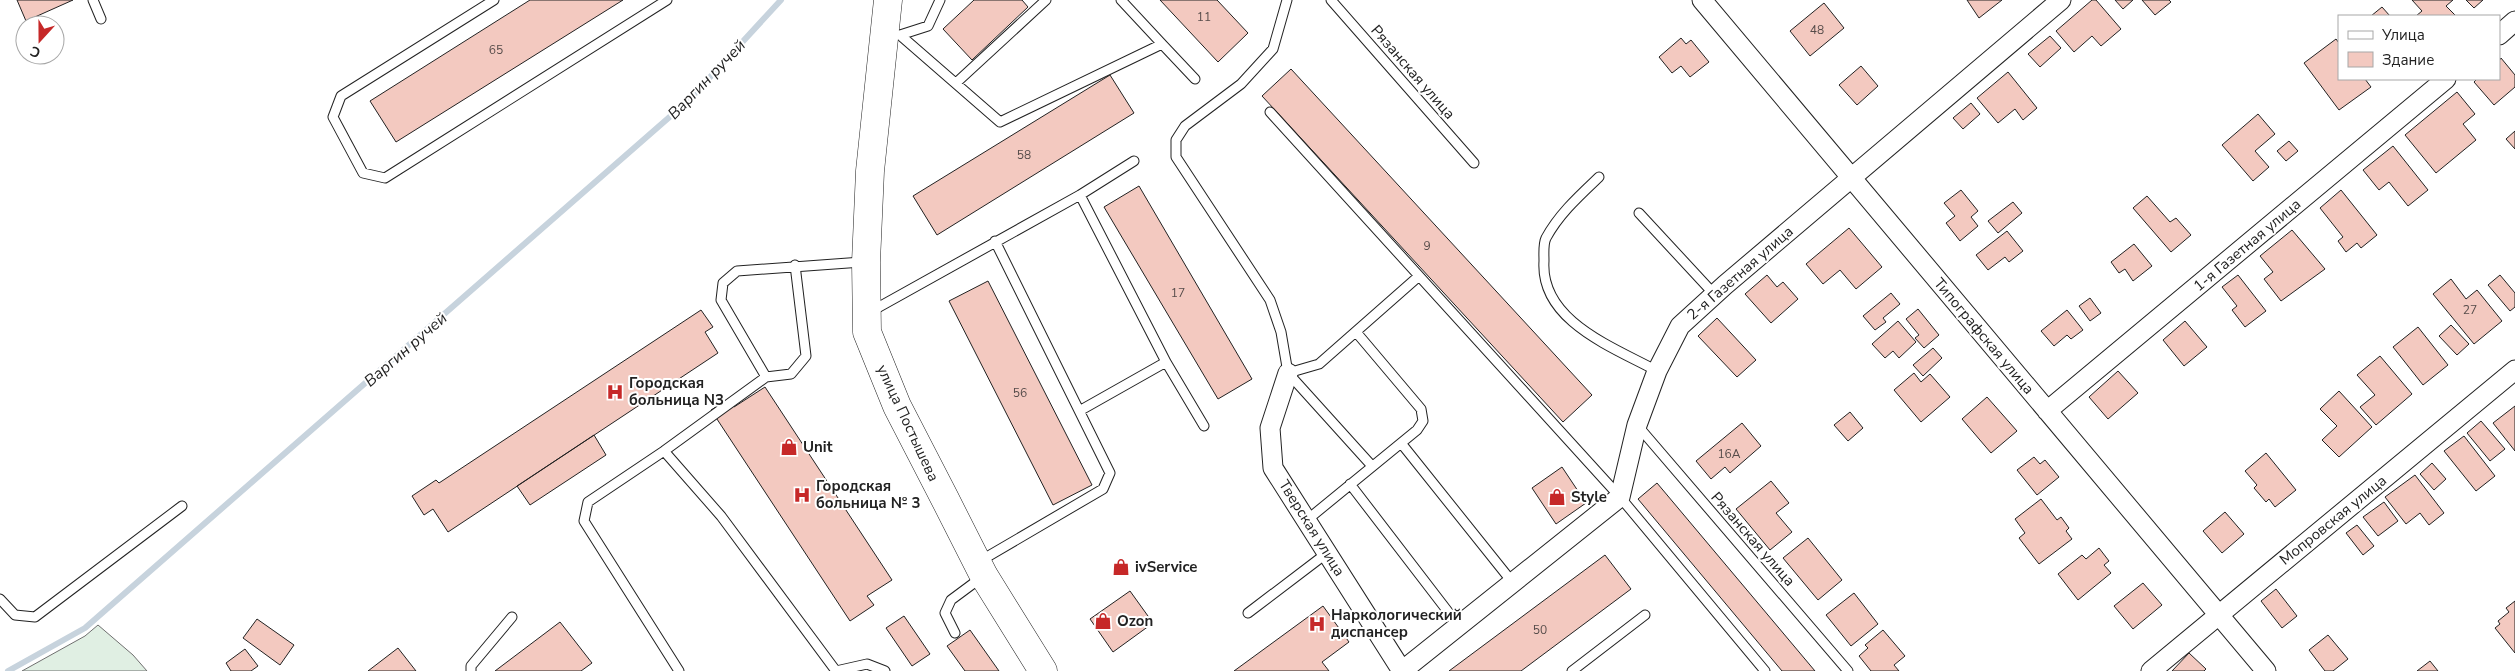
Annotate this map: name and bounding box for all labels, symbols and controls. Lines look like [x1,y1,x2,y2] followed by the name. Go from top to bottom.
[1197,9,1211,25] house number: 11
[15,15,65,65] north arrow
[2338,15,2500,80] legend
[1366,21,1460,123] street label: Рязанская улица
[1810,22,1824,38] house number: 48
[2381,25,2425,45] text: Улица
[663,35,751,125] water label: Варгин ручей
[27,41,43,62] text: С
[489,42,503,58] house number: 65
[2382,50,2434,70] text: Здание
[1017,147,1031,163] house number: 58
[2189,194,2305,296] street label: 1-я Газетная улица
[1683,221,1797,325] street label: 2-я Газетная улица
[1423,238,1431,254] house number: 9
[1929,274,2039,398] street label: Типографская улица
[1171,285,1185,301] house number: 17
[2463,302,2477,318] house number: 27
[359,308,452,392] water label: Варгин ручей
[872,361,944,485] street label: улица Постышева
[629,373,724,410] place label: Городская больница N3
[605,382,625,402] hospital icon: Городская больница N3
[1013,385,1027,401] house number: 56
[779,437,799,457] shop icon: Unit
[803,437,833,457] place label: Unit
[1717,446,1741,462] house number: 16А
[2275,471,2391,569] street label: Мопровская улица
[816,476,920,513] place label: Городская больница № 3
[1274,476,1350,580] street label: Тверская улица
[792,485,812,505] hospital icon: Городская больница № 3
[1547,487,1567,507] shop icon: Style
[1571,487,1607,507] place label: Style
[1706,488,1800,590] street label: Рязанская улица
[1111,557,1131,577] shop icon: ivService
[1135,557,1197,577] place label: ivService
[1331,605,1462,642] place label: Наркологический диспансер
[1093,611,1113,631] shop icon: Ozon
[1117,611,1153,631] place label: Ozon
[1307,614,1327,634] hospital icon: Наркологический диспансер
[1533,622,1547,638] house number: 50

